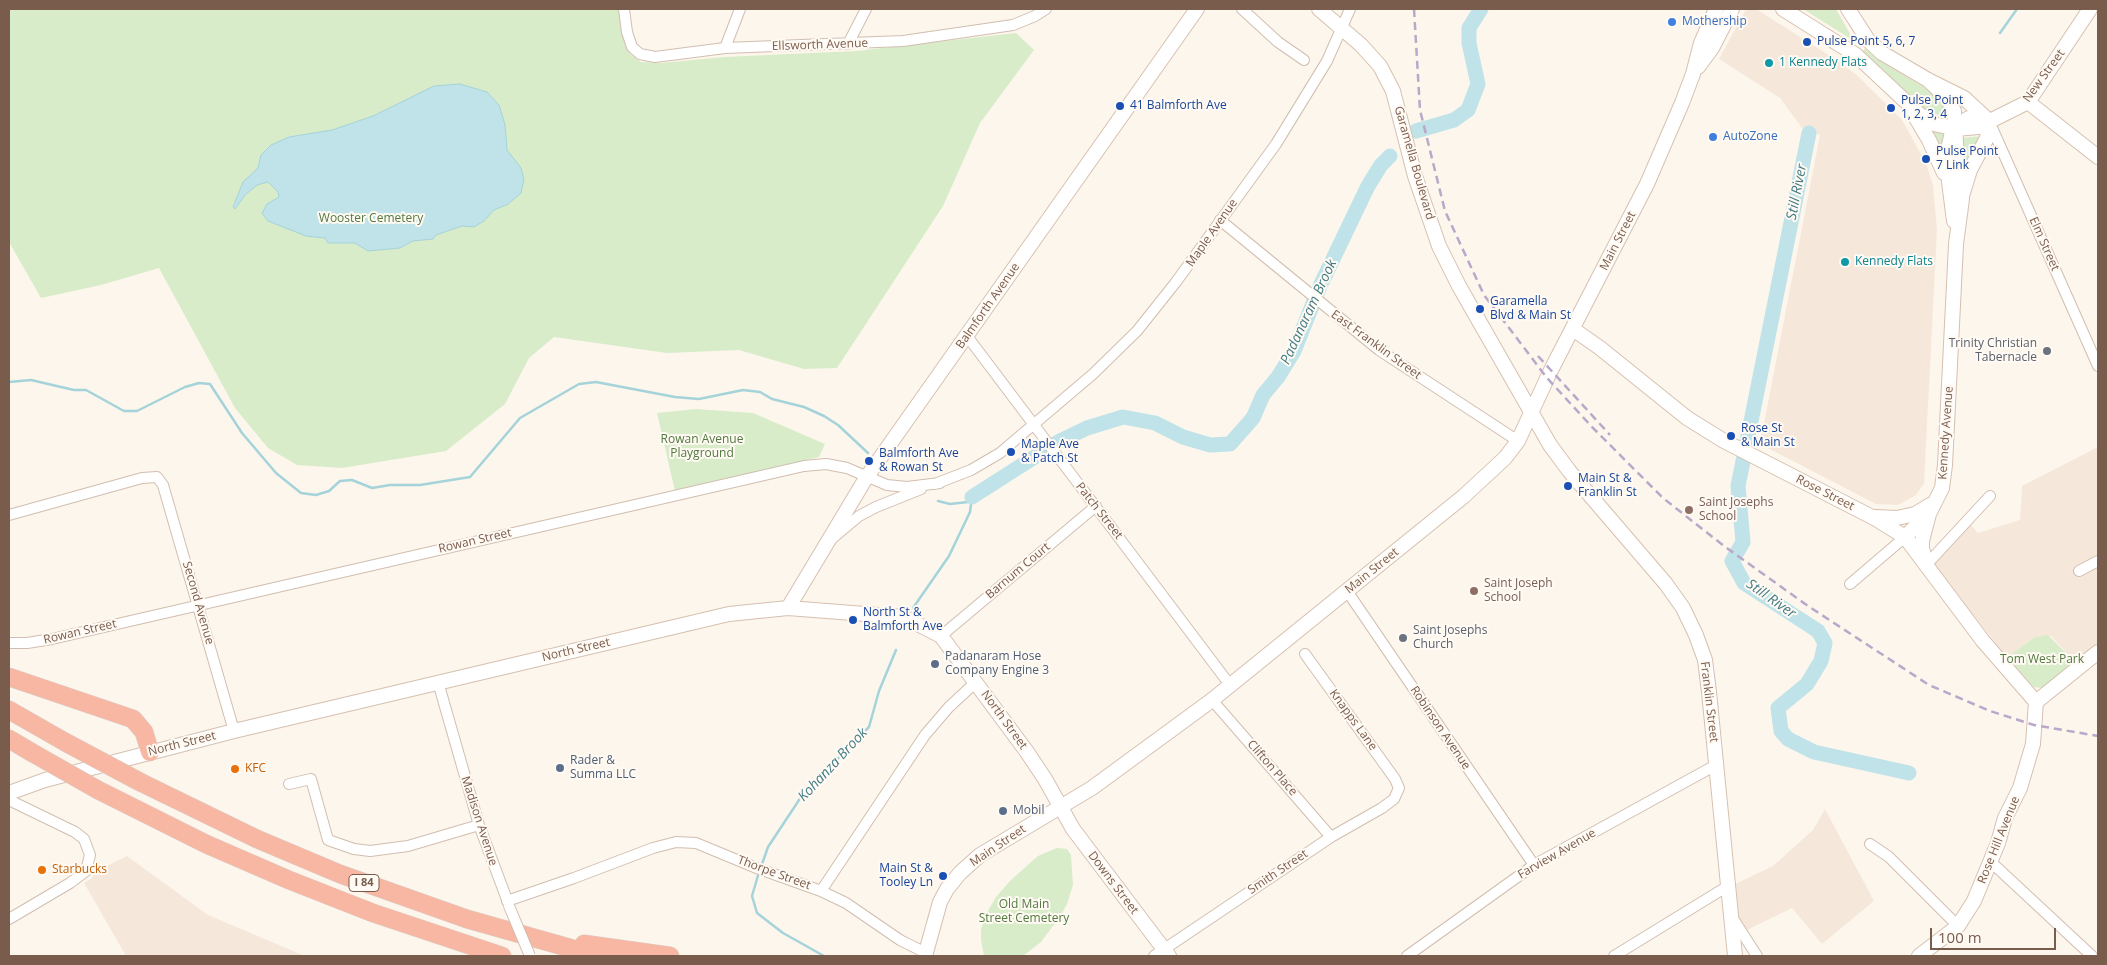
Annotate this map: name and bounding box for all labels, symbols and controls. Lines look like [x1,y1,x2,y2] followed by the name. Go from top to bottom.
[1682,15,1747,29] place label: Mothership
[1666,16,1678,28] marker: Mothership
[1817,35,1915,49] place label: Pulse Point 5, 6, 7
[772,36,868,54] street label: Ellsworth Avenue
[1801,36,1813,48] marker: Pulse Point 5, 6, 7
[2020,47,2068,105] street label: New Street
[1779,56,1867,70] place label: 1 Kennedy Flats
[1763,57,1775,69] marker: 1 Kennedy Flats
[1901,94,1963,122] place label: Pulse Point 1, 2, 3, 4
[1130,99,1227,113] place label: 41 Balmforth Ave
[1114,100,1126,112] marker: 41 Balmforth Ave
[1885,102,1897,114] marker: Pulse Point 1, 2, 3, 4
[1391,104,1437,222] street label: Garamella Boulevard
[1723,130,1778,144] place label: AutoZone
[1707,131,1719,143] marker: AutoZone
[1936,145,1998,173] place label: Pulse Point 7 Link
[1920,153,1932,165] marker: Pulse Point 7 Link
[1783,163,1811,221] water label: Still River
[1183,196,1241,270] street label: Maple Avenue
[1597,209,1639,273] street label: Main Street
[319,212,423,226] park label: Wooster Cemetery
[2026,215,2062,273] street label: Elm Street
[1855,255,1933,269] place label: Kennedy Flats
[1839,256,1851,268] marker: Kennedy Flats
[1277,257,1341,367] water label: Padanaram Brook
[953,260,1023,352] street label: Balmforth Avenue
[1490,295,1571,323] place label: Garamella Blvd & Main St
[1474,303,1486,315] marker: Garamella Blvd & Main St
[1328,307,1424,383] street label: East Franklin Street
[1949,337,2037,365] place label: Trinity Christian Tabernacle
[2041,345,2053,357] marker: Trinity Christian Tabernacle
[1936,386,1956,480] street label: Kennedy Avenue
[1741,422,1795,450] place label: Rose St & Main St
[1725,430,1737,442] marker: Rose St & Main St
[661,433,743,461] park label: Rowan Avenue Playground
[1021,438,1079,466] place label: Maple Ave & Patch St
[1005,446,1017,458] marker: Maple Ave & Patch St
[879,447,959,475] place label: Balmforth Ave & Rowan St
[863,455,875,467] marker: Balmforth Ave & Rowan St
[1578,472,1637,500] place label: Main St & Franklin St
[1793,472,1857,514] street label: Rose Street
[1072,480,1126,542] street label: Patch Street
[1562,480,1574,492] marker: Main St & Franklin St
[1699,496,1773,524] place label: Saint Josephs School
[1683,504,1695,516] marker: Saint Josephs School
[437,526,513,556] street label: Rowan Street
[983,540,1053,602] street label: Barnum Court
[1342,545,1402,597] street label: Main Street
[179,560,217,646] street label: Second Avenue
[1743,576,1799,622] water label: Still River
[1484,577,1553,605] place label: Saint Joseph School
[1468,585,1480,597] marker: Saint Joseph School
[863,606,943,634] place label: North St & Balmforth Ave
[847,614,859,626] marker: North St & Balmforth Ave
[42,617,118,647] street label: Rowan Street
[1413,624,1487,652] place label: Saint Josephs Church
[1397,632,1409,644] marker: Saint Josephs Church
[541,635,611,665] street label: North Street
[945,650,1049,678] place label: Padanaram Hose Company Engine 3
[2000,653,2084,667] park label: Tom West Park
[929,658,941,670] marker: Padanaram Hose Company Engine 3
[1697,661,1721,743] street label: Franklin Street
[1407,684,1473,772] street label: Robinson Avenue
[1326,687,1380,753] street label: Knapps Lane
[978,688,1030,752] street label: North Street
[795,725,871,805] water label: Kohanza Brook
[147,729,217,759] street label: North Street
[1244,737,1300,799] street label: Clifton Place
[570,754,636,782] place label: Rader & Summa LLC
[245,762,266,776] place label: KFC
[554,762,566,774] marker: Rader & Summa LLC
[229,763,241,775] marker: KFC
[458,775,500,867] street label: Madison Avenue
[1975,794,2023,886] street label: Rose Hill Avenue
[1013,804,1044,818] place label: Mobil
[997,805,1009,817] marker: Mobil
[967,822,1029,870] street label: Main Street
[1515,826,1599,882] street label: Farview Avenue
[1245,847,1311,897] street label: Smith Street
[1085,849,1141,917] street label: Downs Street
[735,853,813,893] street label: Thorpe Street
[879,862,933,890] place label: Main St & Tooley Ln
[52,863,107,877] place label: Starbucks
[36,864,48,876] marker: Starbucks
[937,870,949,882] marker: Main St & Tooley Ln
[349,874,379,891] road number: I 84
[979,898,1069,926] park label: Old Main Street Cemetery
[1932,918,2058,950] scale bar
[1938,927,1982,947] text: 100 m

